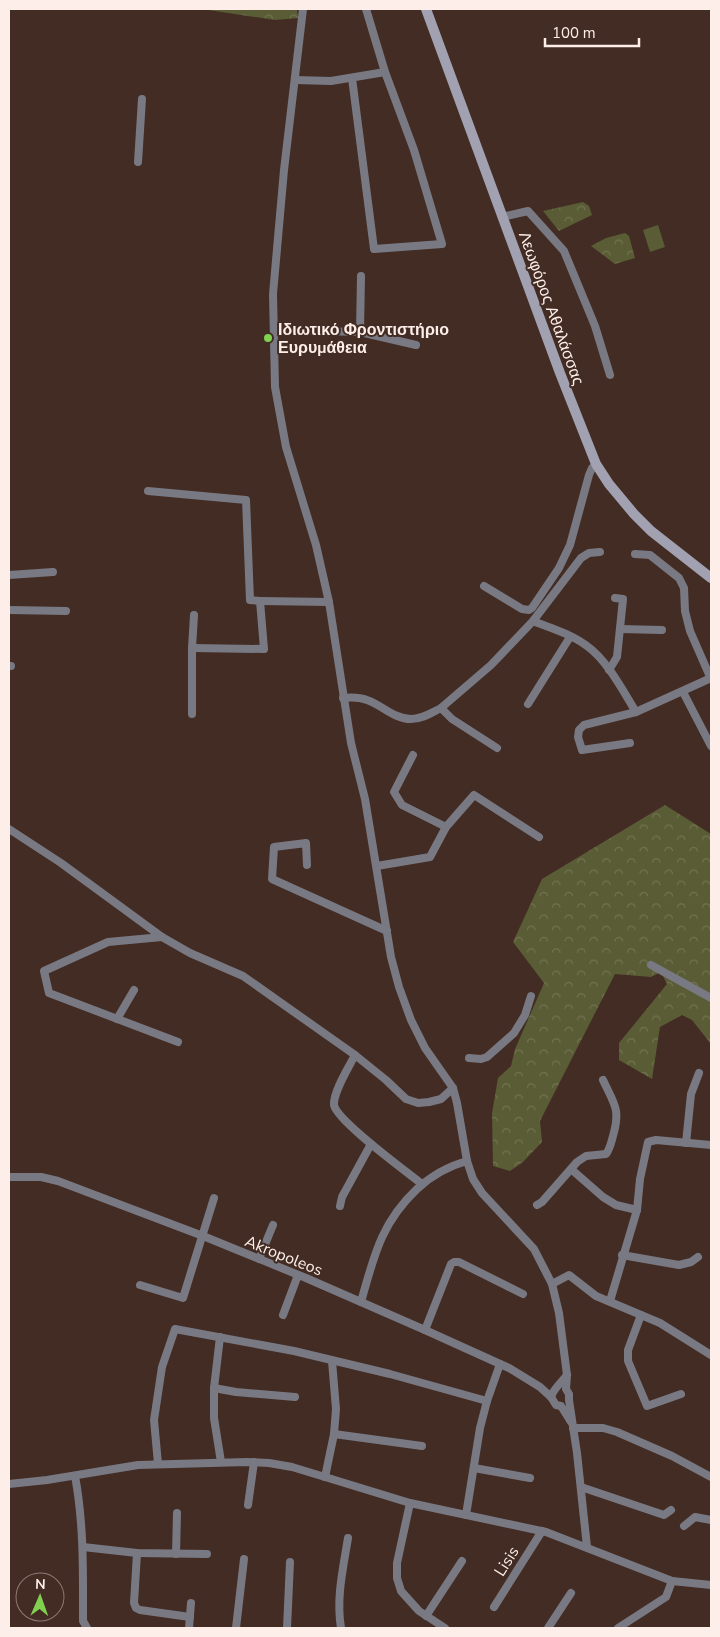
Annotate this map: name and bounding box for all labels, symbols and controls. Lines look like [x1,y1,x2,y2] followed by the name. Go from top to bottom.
[545,15,639,47] scale bar
[552,23,596,43] text: 100 m
[513,228,589,388] street label: Λεωφόρος Αθαλάσσας
[278,319,449,359] place label: Ιδιωτικό Φροντιστήριο Ευρυμάθεια
[262,332,274,344] marker: Ιδιωτικό Φροντιστήριο Ευρυμάθεια
[241,1230,326,1282] street label: Akropoleos
[489,1542,525,1581] street label: Lisis
[15,1572,65,1622] north arrow
[35,1575,46,1594] text: N

